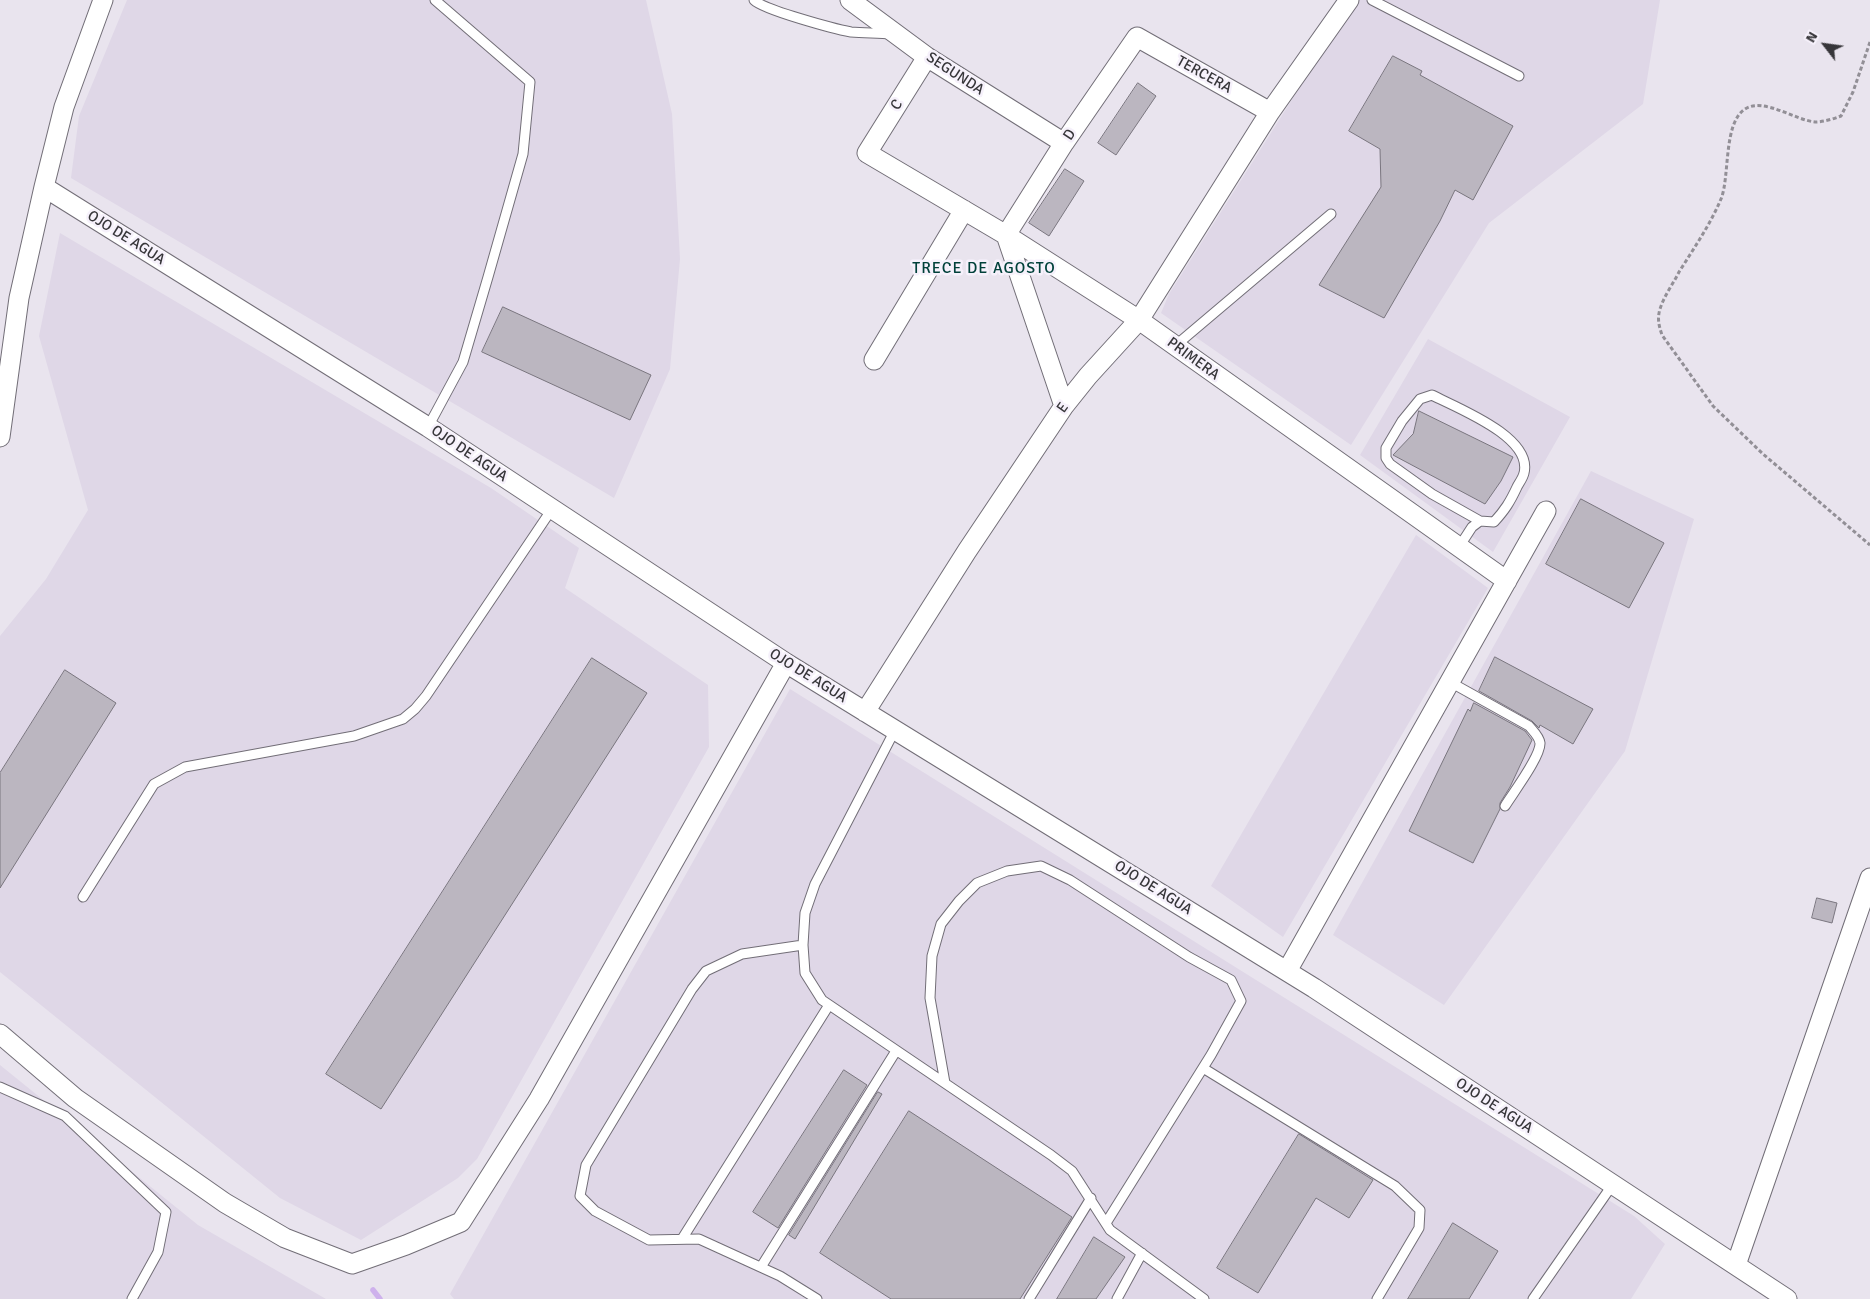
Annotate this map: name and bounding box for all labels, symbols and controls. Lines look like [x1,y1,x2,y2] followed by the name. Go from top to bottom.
[1800,20,1850,70] north arrow
[1802,29,1821,46] text: N
[923,49,987,99] street label: SEGUNDA
[1173,52,1235,98] street label: TERCERA
[887,96,907,114] street label: C
[1060,126,1080,144] street label: D
[84,207,168,269] street label: OJO DE AGUA
[910,259,1058,279] district label: TRECE DE AGOSTO
[1163,334,1223,384] street label: PRIMERA
[1053,399,1073,417] street label: E
[427,422,511,486] street label: OJO DE AGUA
[766,645,850,707] street label: OJO DE AGUA
[1111,857,1195,919] street label: OJO DE AGUA
[1452,1074,1536,1138] street label: OJO DE AGUA

